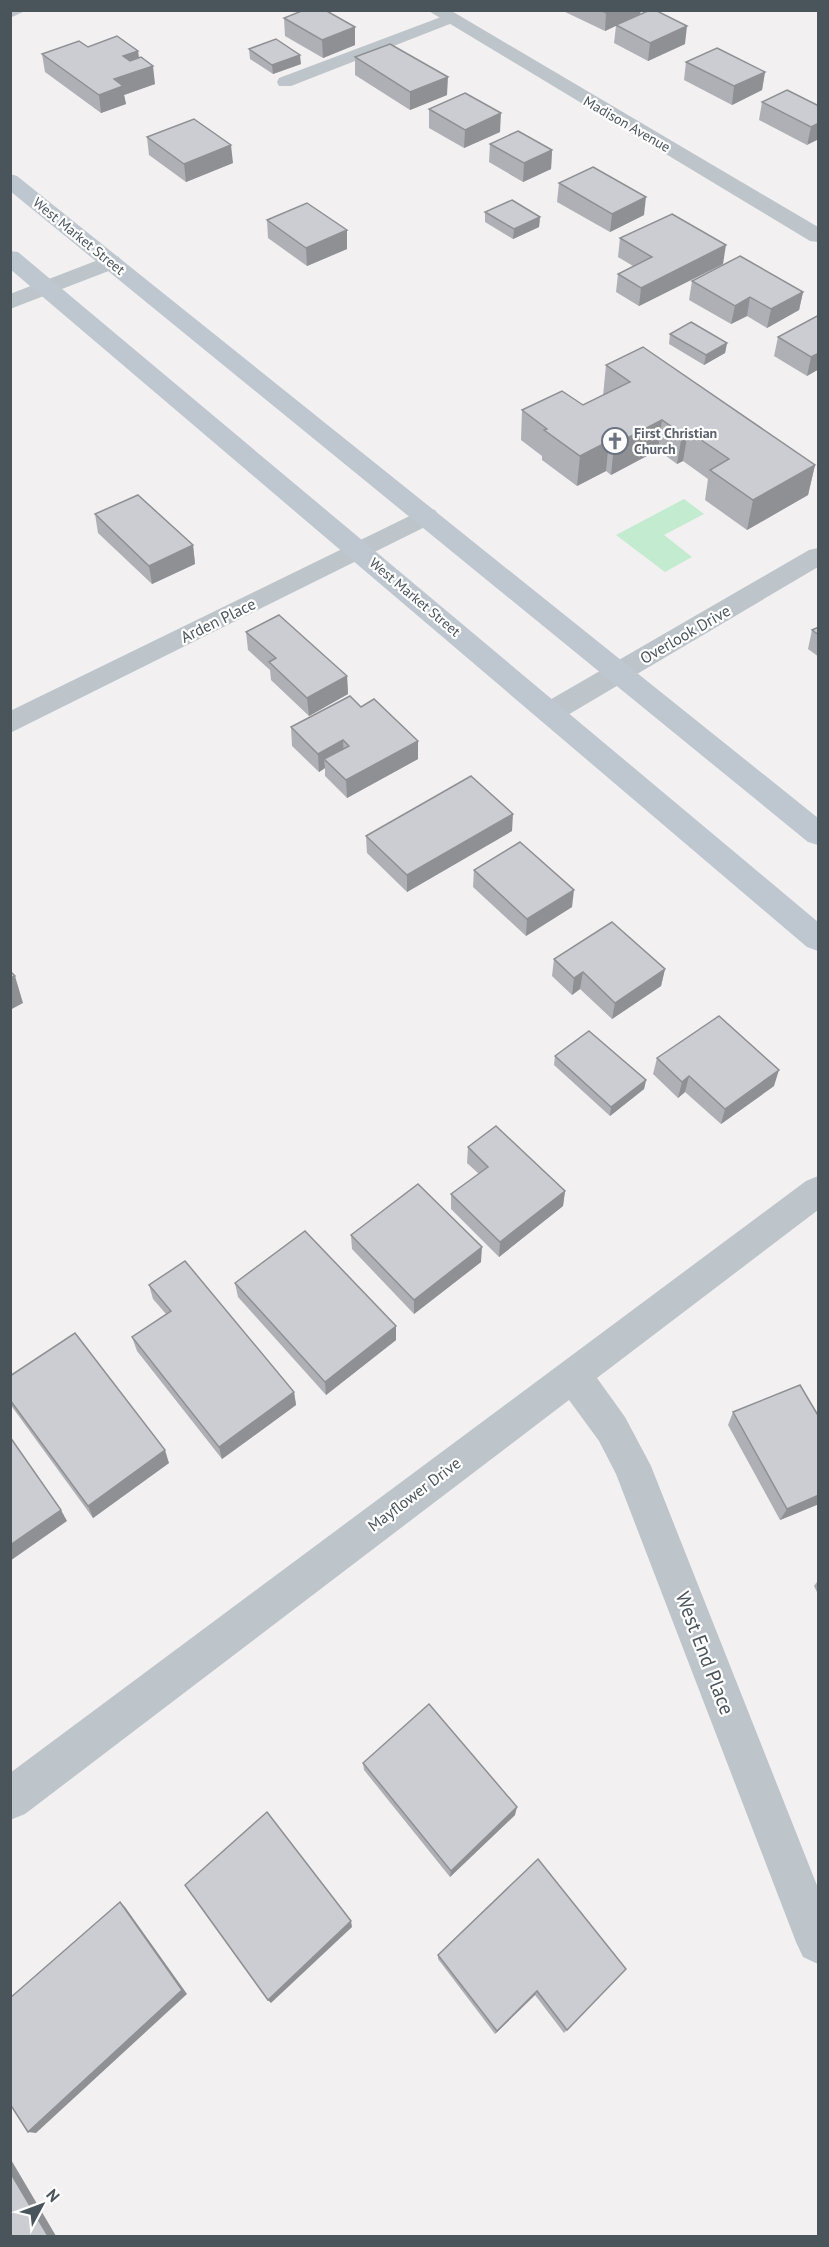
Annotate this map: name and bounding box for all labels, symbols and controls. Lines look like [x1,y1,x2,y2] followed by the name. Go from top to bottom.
[580,92,674,156] street label: Madison Avenue
[29,193,129,279] street label: West Market Street
[634,424,717,458] place label: First Christian Church
[600,426,630,456] church icon: First Christian Church
[366,554,464,640] street label: West Market Street
[177,593,259,647] street label: Arden Place
[636,600,734,668] street label: Overlook Drive
[364,1453,464,1535] street label: Mayflower Drive
[670,1588,740,1718] street label: West End Place
[12,2175,72,2235] north arrow
[42,2185,64,2206] text: N

